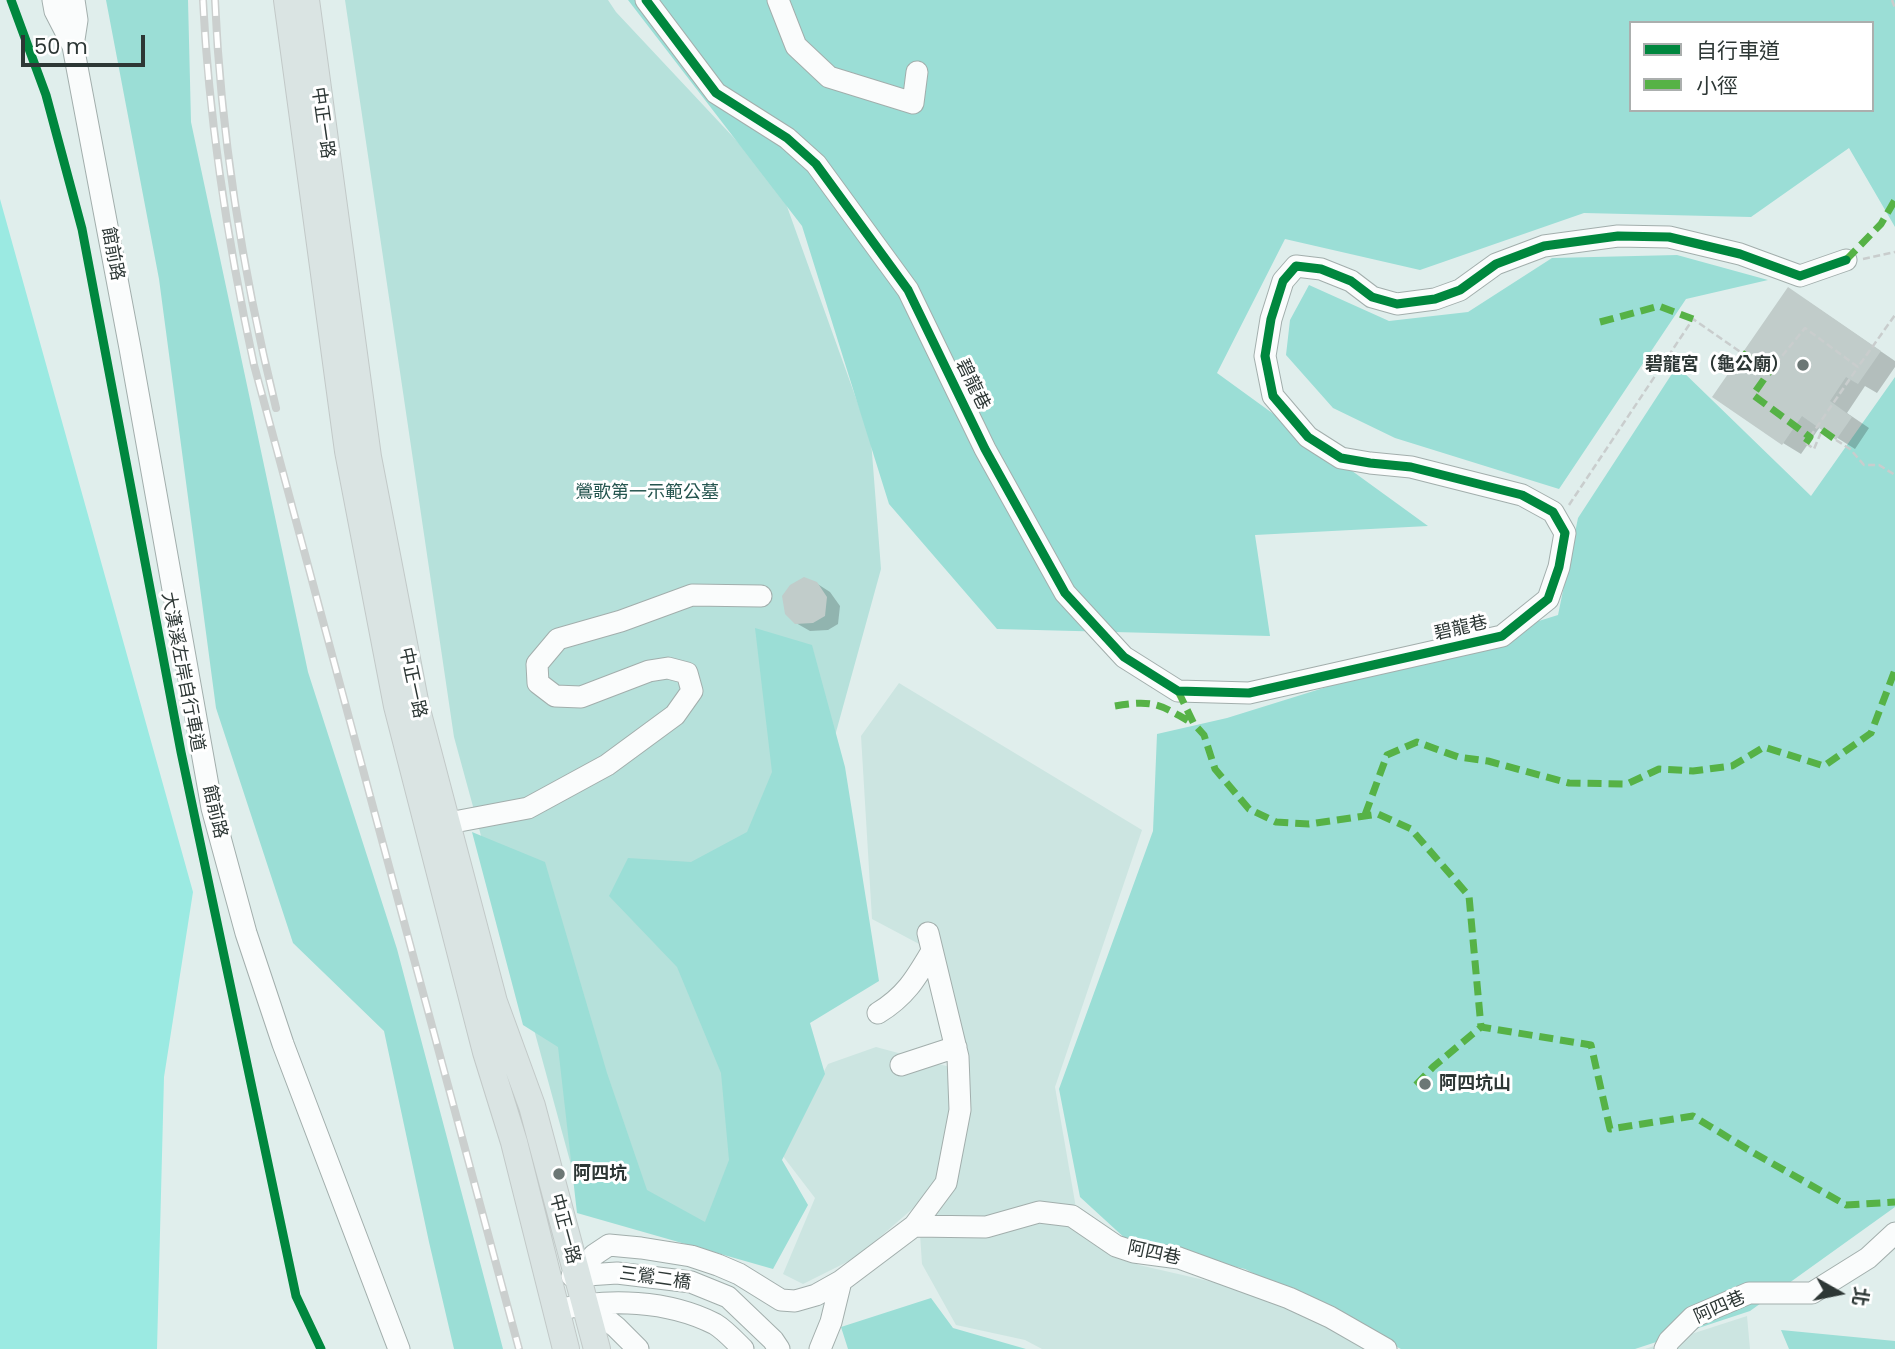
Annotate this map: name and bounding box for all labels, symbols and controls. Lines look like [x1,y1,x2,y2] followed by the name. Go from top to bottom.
[24,21,149,65] scale bar
[1629,21,1874,112] legend
[34,32,88,61] text: 50 m
[1696,36,1780,65] text: 自行車道
[1696,71,1738,100] text: 小徑
[306,86,338,160] street label: 中正一路
[96,225,128,283] street label: 館前路
[1645,354,1789,376] place label: 碧龍宮（龜公廟）
[950,356,994,414] street label: 碧龍巷
[1795,357,1811,373] marker: 碧龍宮（龜公廟）
[575,482,719,504] park label: 鶯歌第一示範公墓
[156,590,208,754] street label: 大漢溪左岸自行車道
[1432,612,1490,646] street label: 碧龍巷
[394,646,430,720] street label: 中正一路
[197,783,231,841] street label: 館前路
[1439,1073,1511,1095] place label: 阿四坑山
[1417,1076,1433,1092] marker: 阿四坑山
[573,1163,627,1185] place label: 阿四坑
[551,1166,567,1182] marker: 阿四坑
[544,1191,584,1267] street label: 中正一路
[1125,1238,1183,1270] street label: 阿四巷
[1804,1258,1874,1328] north arrow
[618,1263,692,1295] street label: 三鶯二橋
[1845,1285,1875,1308] text: 北
[1691,1287,1749,1329] street label: 阿四巷

